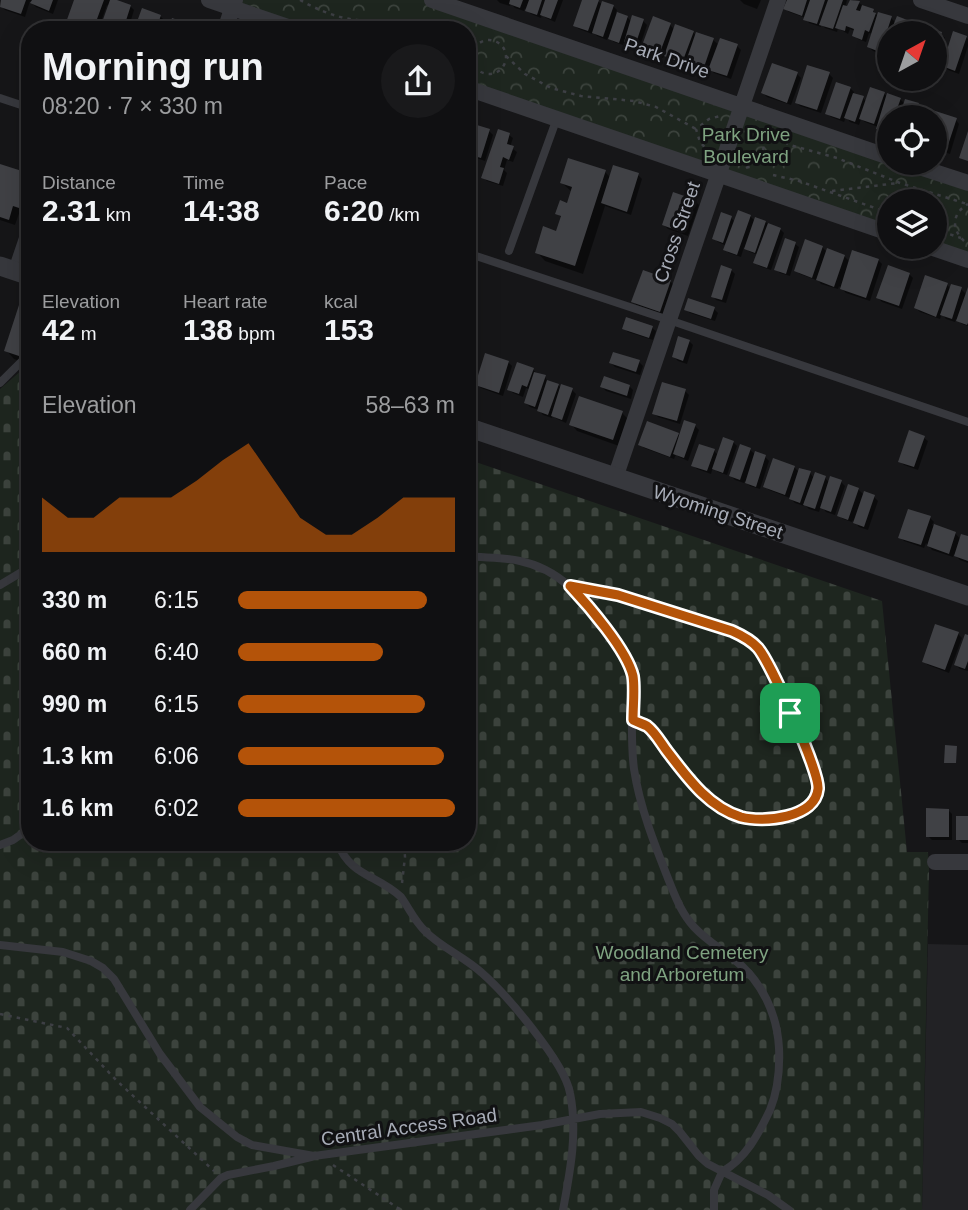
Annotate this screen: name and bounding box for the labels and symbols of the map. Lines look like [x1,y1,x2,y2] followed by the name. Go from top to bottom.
[877,21,947,91] north arrow
[622,34,712,82] street label: Park Drive
[702,124,790,167] park label: Park Drive Boulevard
[650,178,704,285] street label: Cross Street
[651,481,786,543] street label: Wyoming Street
[760,683,820,743] pin
[596,942,769,985] park label: Woodland Cemetery and Arboretum
[320,1104,498,1150] street label: Central Access Road

